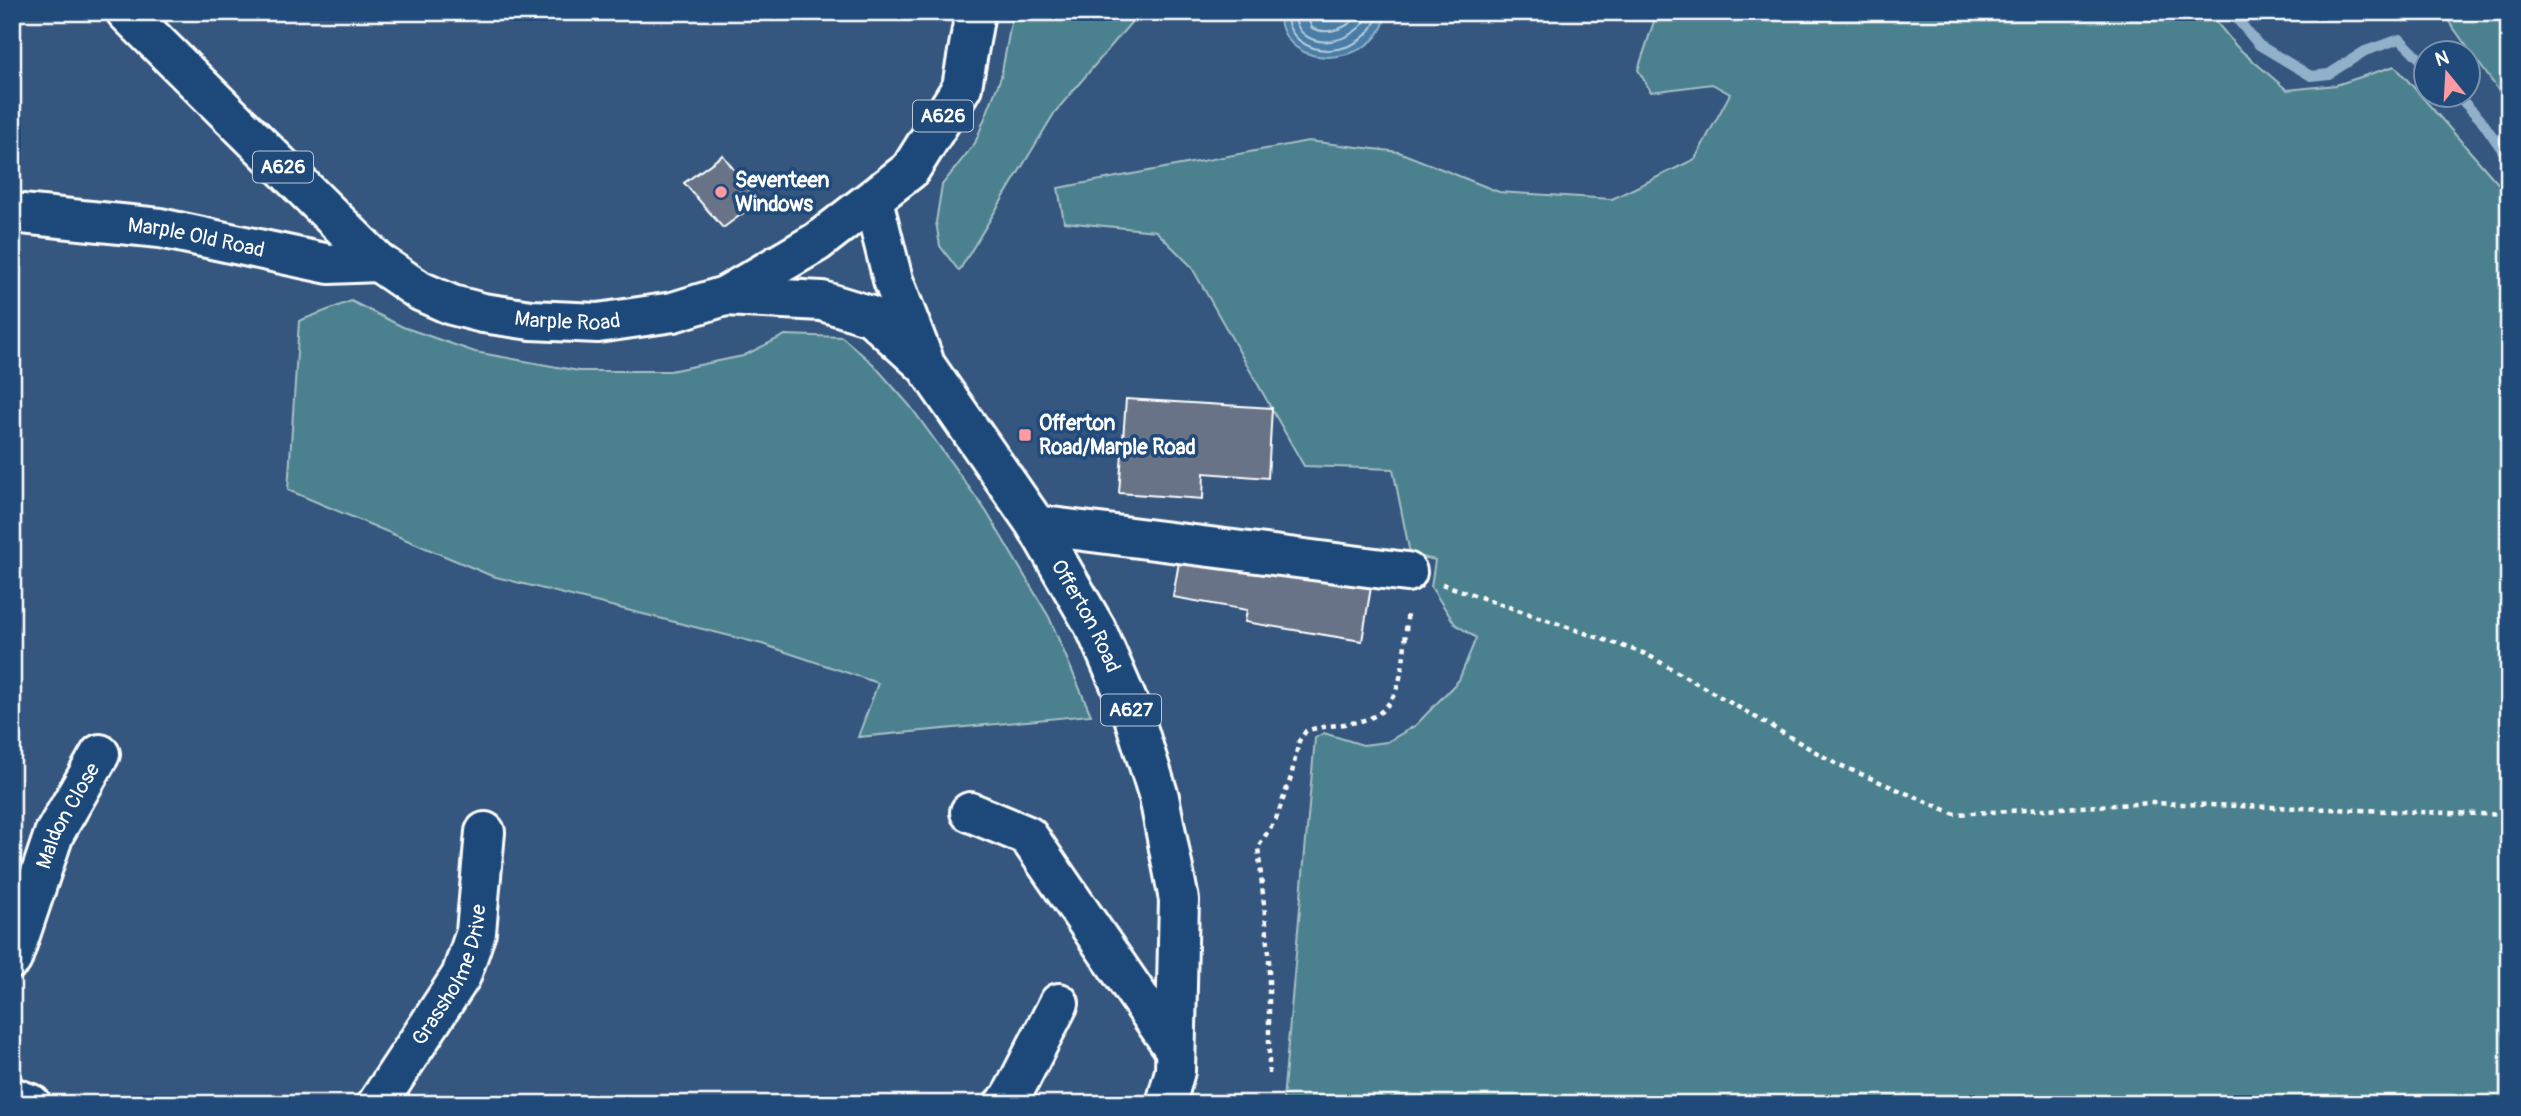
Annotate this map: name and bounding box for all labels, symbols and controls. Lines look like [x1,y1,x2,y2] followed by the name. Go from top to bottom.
[2412,38,2482,108] north arrow
[2432,45,2452,72] text: N
[913,100,973,132] road number: A626
[253,152,313,182] road number: A626
[735,167,829,218] place label: Seventeen Windows
[713,184,729,200] marker: Seventeen Windows
[127,211,267,263] street label: Marple Old Road
[513,304,622,337] street label: Marple Road
[1039,410,1196,461] place label: Offerton Road/Marple Road
[1017,427,1033,443] marker: Offerton Road/Marple Road
[1045,554,1127,677] street label: Offerton Road
[1101,694,1161,726] road number: A627
[30,757,106,872] street label: Maldon Close
[406,903,492,1051] street label: Grassholme Drive

